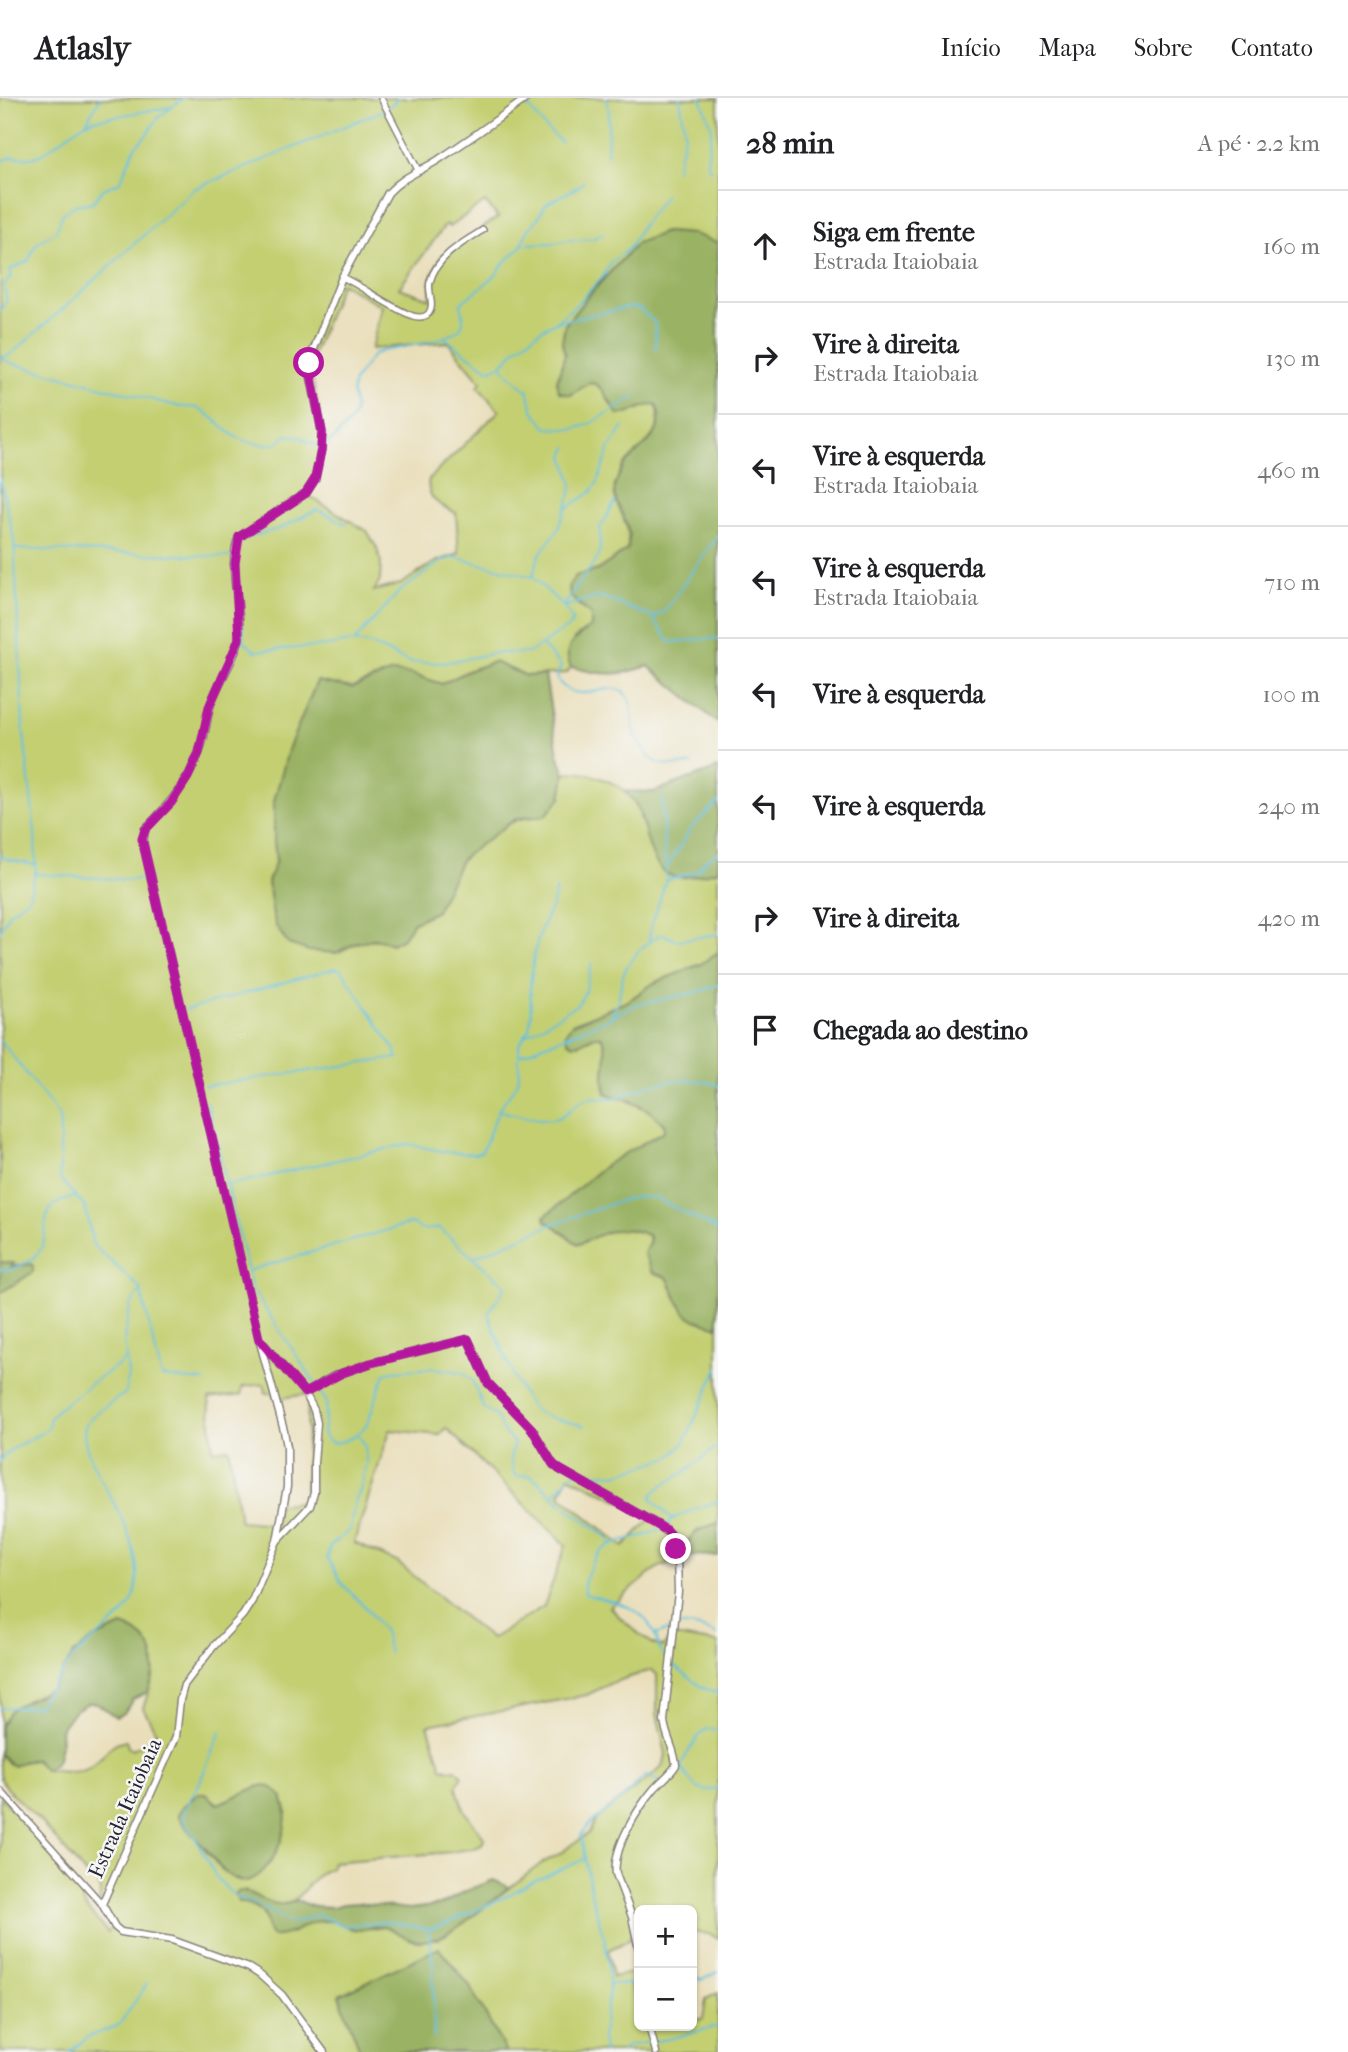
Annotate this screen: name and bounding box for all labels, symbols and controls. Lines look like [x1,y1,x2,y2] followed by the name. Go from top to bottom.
[35,29,130,68] text: Atlasly
[941,34,1001,62] text: Início
[1039,34,1096,62] text: Mapa
[1134,34,1193,62] text: Sobre
[1231,34,1313,62] text: Contato
[746,126,834,161] text: 28 min
[1198,130,1320,157] text: A pé · 2.2 km
[813,217,975,248] text: Siga em frente
[746,227,784,265] icon: ahead
[1263,233,1320,260] text: 160 m
[813,248,978,275] text: Estrada Itaiobaia
[813,329,959,360] text: Vire à direita
[746,339,784,377] icon: right
[1266,345,1320,372] text: 130 m
[293,347,324,378] route start
[813,360,978,387] text: Estrada Itaiobaia
[813,441,985,472] text: Vire à esquerda
[746,451,784,489] icon: left
[1257,457,1320,484] text: 460 m
[813,472,978,499] text: Estrada Itaiobaia
[813,553,985,584] text: Vire à esquerda
[746,563,784,601] icon: left
[1264,569,1320,596] text: 710 m
[813,584,978,611] text: Estrada Itaiobaia
[746,675,784,713] icon: left
[813,679,985,710] text: Vire à esquerda
[1262,681,1320,708] text: 100 m
[746,787,784,825] icon: left
[813,791,985,822] text: Vire à esquerda
[1258,793,1320,820] text: 240 m
[746,899,784,937] icon: right
[813,903,959,934] text: Vire à direita
[1258,905,1320,932] text: 420 m
[746,1011,784,1049] icon: arrive
[813,1015,1028,1046] text: Chegada ao destino
[660,1533,691,1564] route end
[83,1734,167,1882] street label: Estrada Itaiobaia
[634,1905,697,2031] map controls
[634,1905,697,1968] button: +
[634,1968,697,2031] button: −

